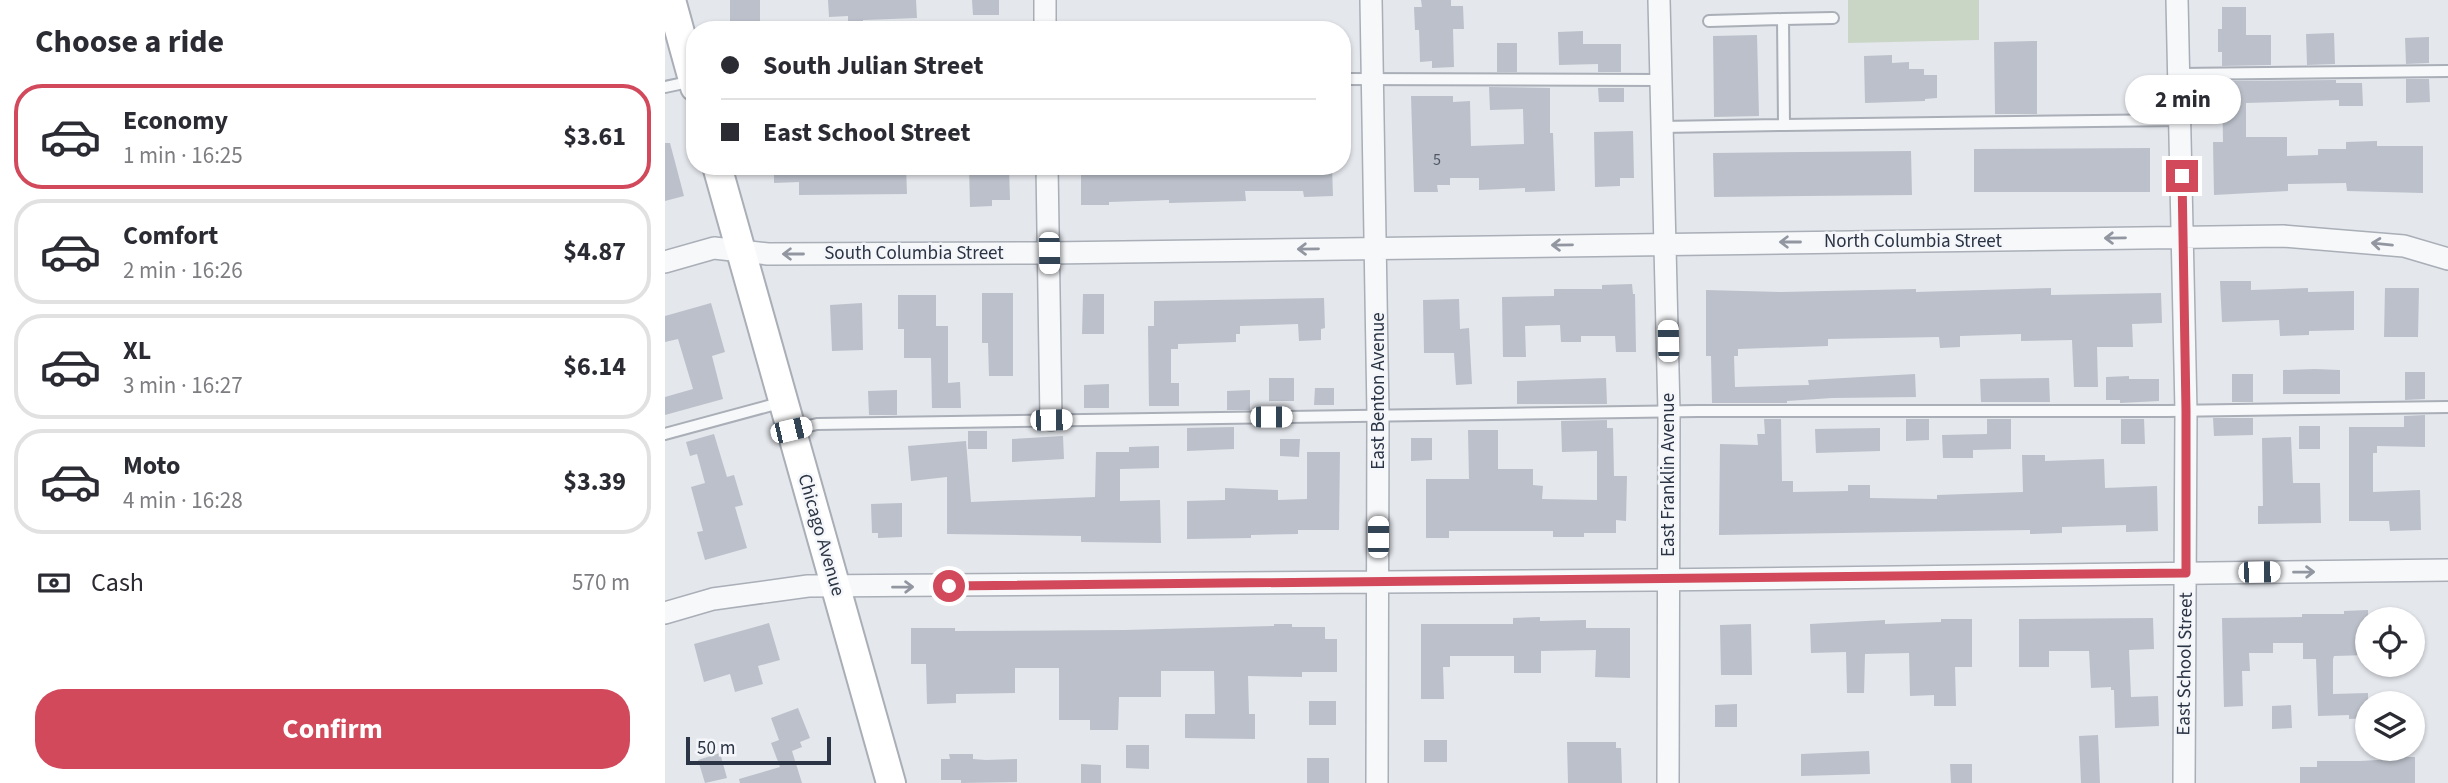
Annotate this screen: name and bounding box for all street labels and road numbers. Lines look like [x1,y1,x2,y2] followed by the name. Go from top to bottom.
[1824,228,2003,255] street label: North Columbia Street
[824,240,1004,267] street label: South Columbia Street
[1365,312,1392,470] street label: East Benton Avenue
[1655,393,1682,557] street label: East Franklin Avenue
[791,471,851,599] street label: Chicago Avenue
[2170,592,2200,736] street label: East School Street

